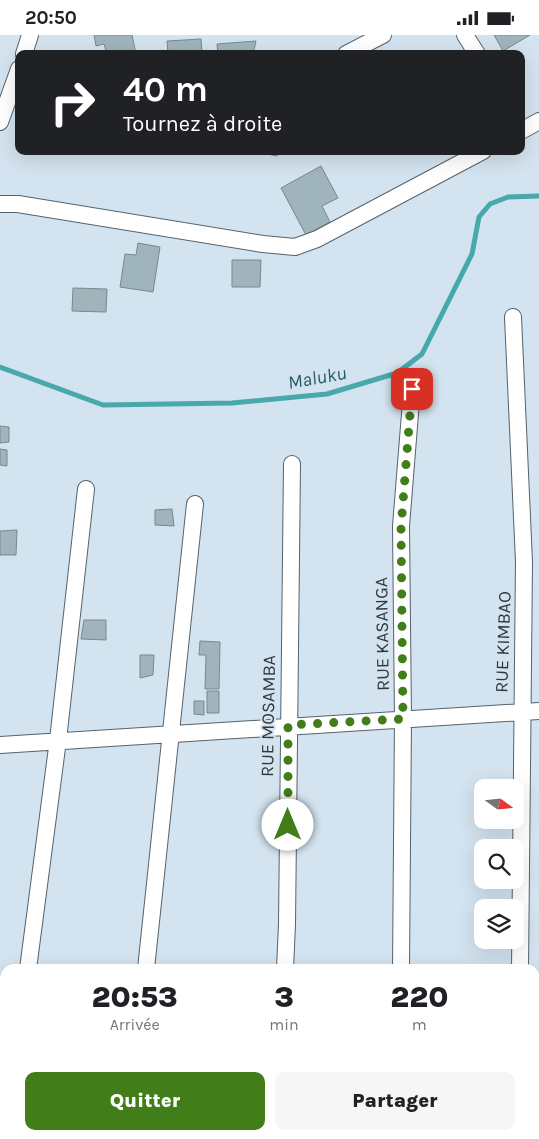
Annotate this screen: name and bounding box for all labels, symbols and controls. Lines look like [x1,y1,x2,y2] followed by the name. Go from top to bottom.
[25,7,77,29] text: 20:50
[123,69,208,110] text: 40 m
[40,70,105,135] icon: right
[123,111,282,137] text: Tournez à droite
[286,362,348,394] water label: Maluku
[391,368,433,410] pin
[398,375,426,403] icon: arrive
[370,577,394,691] street label: RUE KASANGA
[490,591,516,693] street label: RUE KIMBAO
[256,655,280,777] street label: RUE MOSAMBA
[474,779,524,829] north arrow
[474,779,524,949] map controls
[261,798,313,850] position arrow
[474,839,524,889] button: search
[474,899,524,949] button: layers
[92,979,178,1015] text: 20:53
[274,979,294,1015] text: 3
[390,979,448,1015] text: 220
[110,1015,160,1034] text: Arrivée
[269,1015,299,1034] text: min
[412,1015,427,1034] text: m
[25,1072,265,1130] button: Quitter
[275,1072,515,1130] button: Partager

